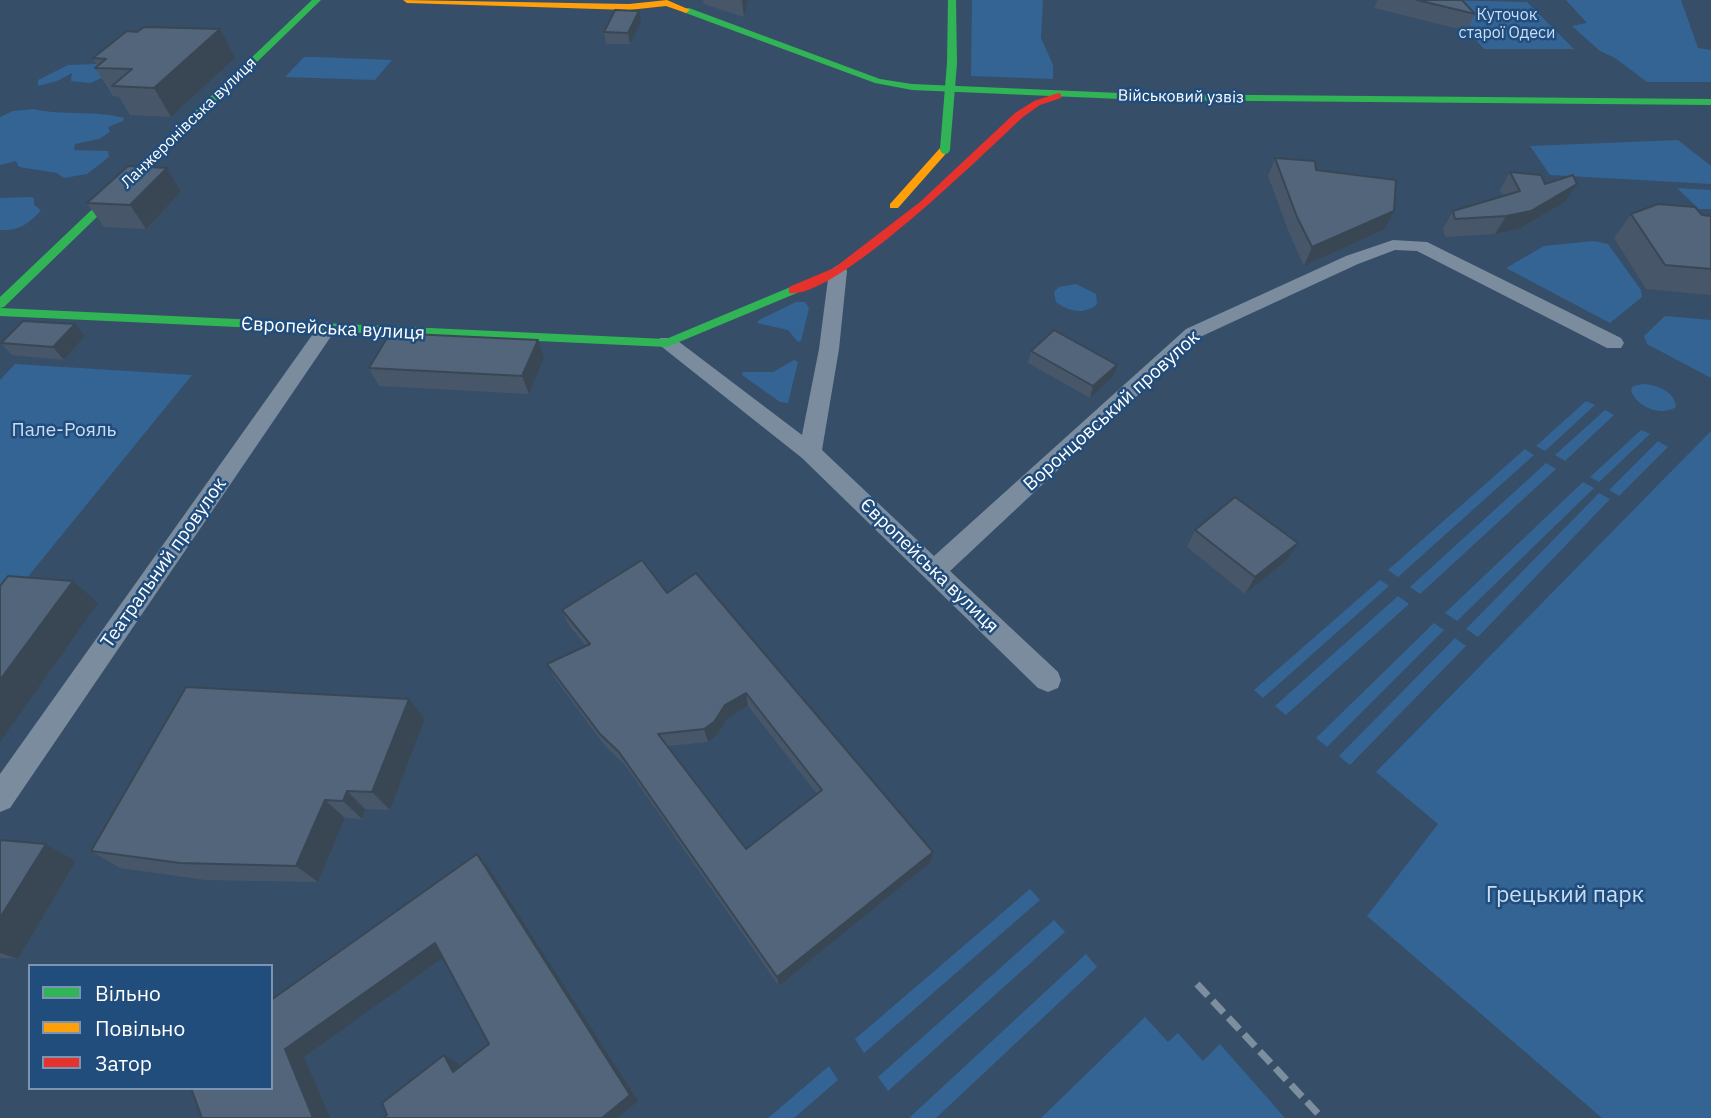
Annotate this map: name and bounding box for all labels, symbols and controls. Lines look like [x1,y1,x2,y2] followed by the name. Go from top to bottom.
[1459,5,1555,43] park label: Куточок старої Одеси
[117,53,261,193] street label: Ланжеронівська вулиця
[1118,86,1244,108] street label: Військовий узвіз
[240,313,426,345] street label: Європейська вулиця
[1019,326,1205,496] street label: Воронцовський провулок
[12,420,116,442] park label: Пале-Рояль
[97,473,231,653] street label: Театральний провулок
[855,494,1003,638] street label: Європейська вулиця
[1486,881,1644,909] park label: Грецький парк
[28,964,273,1090] legend
[95,979,161,1007] text: Вільно
[95,1014,185,1042] text: Повільно
[95,1049,152,1077] text: Затор

